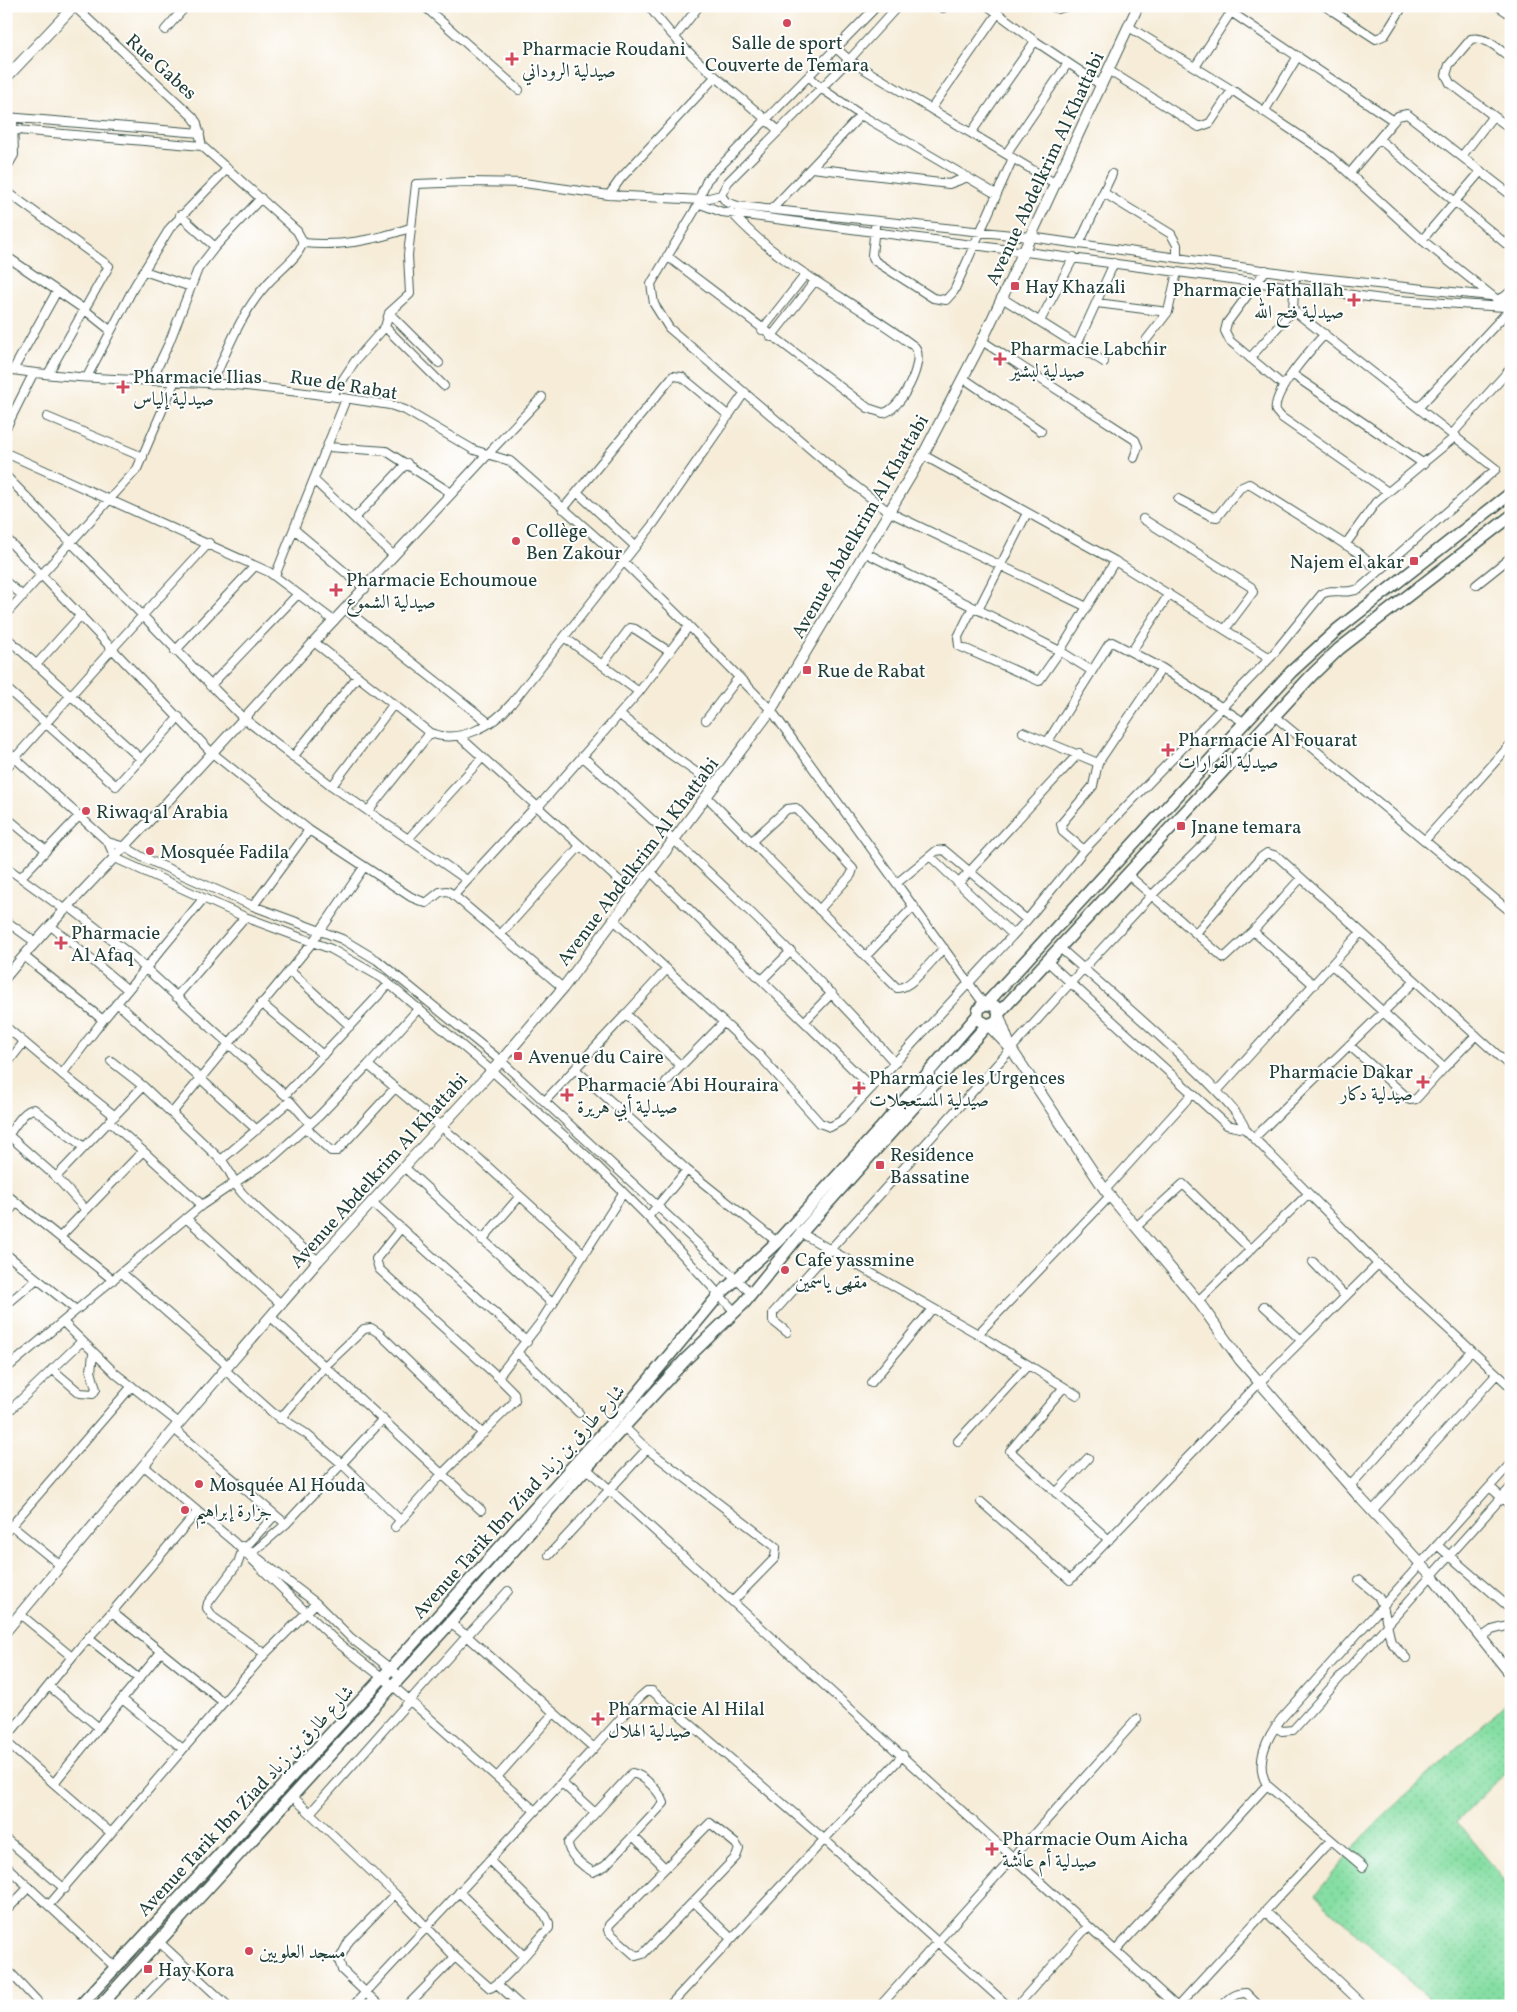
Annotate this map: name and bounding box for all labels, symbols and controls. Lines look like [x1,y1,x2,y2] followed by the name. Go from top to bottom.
[781,17,793,29] marker: Salle de sport Couverte de Temara
[119,29,202,106] street label: Rue Gabes
[705,31,869,79] place label: Salle de sport Couverte de Temara
[522,37,686,86] place label: Pharmacie Roudani صيدلية الروداني
[980,48,1112,290] street label: Avenue Abdelkrim Al Khattabi
[506,53,518,65] marker: Pharmacie Roudani صيدلية الروداني
[1025,275,1126,301] place label: Hay Khazali
[1172,278,1344,329] place label: Pharmacie Fathallah صيدلية فتح الله
[1009,280,1021,292] marker: Hay Khazali
[1348,294,1360,306] marker: Pharmacie Fathallah صيدلية فتح الله
[1008,337,1167,385] place label: Pharmacie Labchir صيدلية لبشير
[994,353,1006,365] marker: Pharmacie Labchir صيدلية لبشير
[133,365,262,413] place label: Pharmacie Ilias صيدلية إلياس
[288,365,400,407] street label: Rue de Rabat
[117,381,129,393] marker: Pharmacie Ilias صيدلية إلياس
[786,410,936,644] street label: Avenue Abdelkrim Al Khattabi
[526,519,622,567] place label: Collège Ben Zakour
[510,535,522,547] marker: Collège Ben Zakour
[1290,550,1404,576] place label: Najem el akar
[1408,555,1420,567] marker: Najem el akar
[346,568,537,617] place label: Pharmacie Echoumoue صيدلية الشموع
[330,584,342,596] marker: Pharmacie Echoumoue صيدلية الشموع
[817,659,926,685] place label: Rue de Rabat
[801,664,813,676] marker: Rue de Rabat
[1178,728,1358,776] place label: Pharmacie Al Fouarat صيدلية الفوارات
[1162,744,1174,756] marker: Pharmacie Al Fouarat صيدلية الفوارات
[552,752,726,972] street label: Avenue Abdelkrim Al Khattabi
[96,800,228,826] place label: Riwaq al Arabia
[80,805,92,817] marker: Riwaq al Arabia
[1191,815,1301,841] place label: Jnane temara
[1175,820,1187,832] marker: Jnane temara
[160,840,289,866] place label: Mosquée Fadila
[144,845,156,857] marker: Mosquée Fadila
[71,921,160,969] place label: Pharmacie Al Afaq
[55,937,67,949] marker: Pharmacie Al Afaq
[528,1045,664,1071] place label: Avenue du Caire
[512,1050,524,1062] marker: Avenue du Caire
[1269,1060,1413,1108] place label: Pharmacie Dakar صيدلية دكار
[869,1066,1065,1114] place label: Pharmacie les Urgences صيدلية المستعجلات
[285,1068,475,1275] street label: Avenue Abdelkrim Al Khattabi
[577,1073,779,1122] place label: Pharmacie Abi Houraira صيدلية أبي هريرة
[1417,1076,1429,1088] marker: Pharmacie Dakar صيدلية دكار
[853,1082,865,1094] marker: Pharmacie les Urgences صيدلية المستعجلات
[561,1089,573,1101] marker: Pharmacie Abi Houraira صيدلية أبي هريرة
[890,1143,974,1191] place label: Residence Bassatine
[874,1159,886,1171] marker: Residence Bassatine
[795,1248,915,1296] place label: Cafe yassmine مقهى ياسمين
[779,1264,791,1276] marker: Cafe yassmine مقهى ياسمين
[407,1379,633,1626] street label: Avenue Tarik Ibn Ziad شارع طارق بن زياد
[209,1473,366,1499] place label: Mosquée Al Houda
[193,1478,205,1490] marker: Mosquée Al Houda
[195,1499,272,1530] place label: جزارة إبراهيم
[179,1504,191,1516] marker: جزارة إبراهيم
[132,1680,362,1923] street label: Avenue Tarik Ibn Ziad شارع طارق بن زياد
[608,1697,765,1745] place label: Pharmacie Al Hilal صيدلية الهلال
[592,1713,604,1725] marker: Pharmacie Al Hilal صيدلية الهلال
[1002,1827,1188,1877] place label: Pharmacie Oum Aicha صيدلية أم عائشة
[986,1843,998,1855] marker: Pharmacie Oum Aicha صيدلية أم عائشة
[259,1940,346,1966] place label: مسجد العلويين
[243,1945,255,1957] marker: مسجد العلويين
[158,1958,234,1984] place label: Hay Kora
[142,1963,154,1975] marker: Hay Kora

